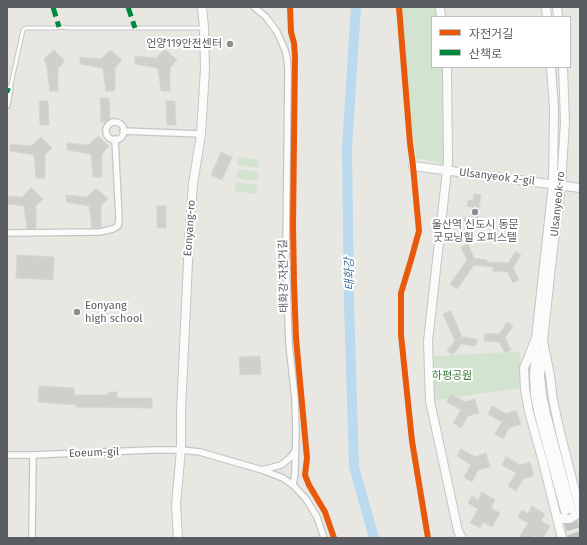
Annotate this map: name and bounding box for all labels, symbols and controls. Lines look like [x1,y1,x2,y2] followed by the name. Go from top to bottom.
[431,16,571,68] legend
[469,27,513,41] text: 자전거길
[146,37,222,51] place label: 언양119안전센터
[225,39,235,49] marker: 언양119안전센터
[469,47,502,61] text: 산책로
[458,166,536,188] street label: Ulsanyeok 2-gil
[548,171,568,237] street label: Ulsanyeok-ro
[181,199,199,257] street label: Eonyang-ro
[470,207,480,217] marker: 울산역 신도시 동문 굿모닝힐 오피스텔
[432,218,518,244] place label: 울산역 신도시 동문 굿모닝힐 오피스텔
[277,239,291,313] street label: 태화강 자전거길
[343,257,357,291] water label: 태화강
[85,299,143,325] place label: Eonyang high school
[72,307,82,317] marker: Eonyang high school
[432,369,472,383] park label: 하평공원
[69,446,119,460] street label: Eoeum-gil

